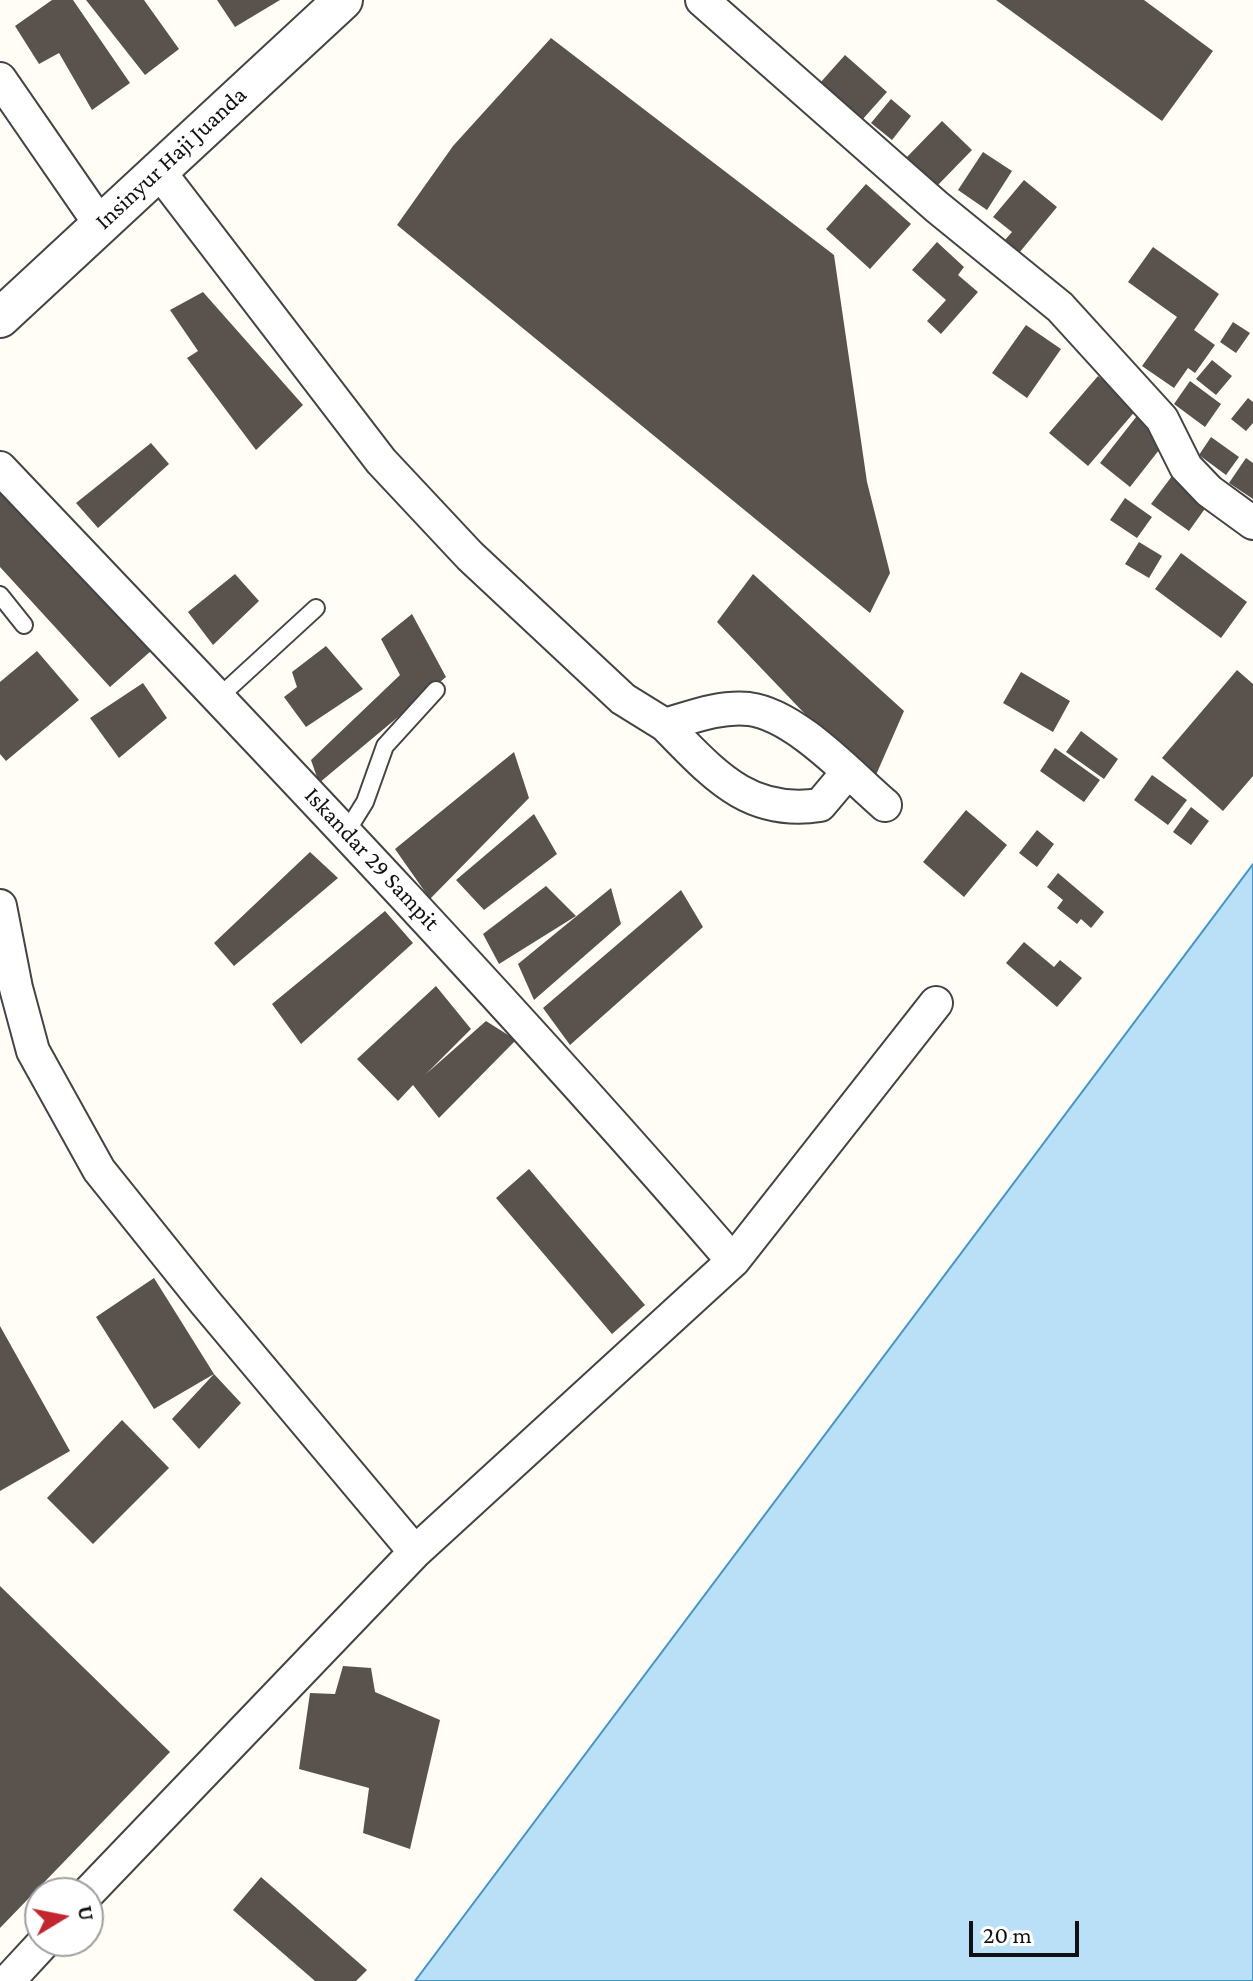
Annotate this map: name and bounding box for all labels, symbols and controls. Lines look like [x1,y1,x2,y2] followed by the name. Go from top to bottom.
[89,80,253,236] street label: Insinyur Haji Juanda
[298,781,446,937] street label: Iskandar 29 Sampit
[24,1877,104,1957] north arrow
[73,1904,100,1923] text: U
[973,1905,1083,1955] scale bar
[983,1921,1032,1948] text: 20 m

